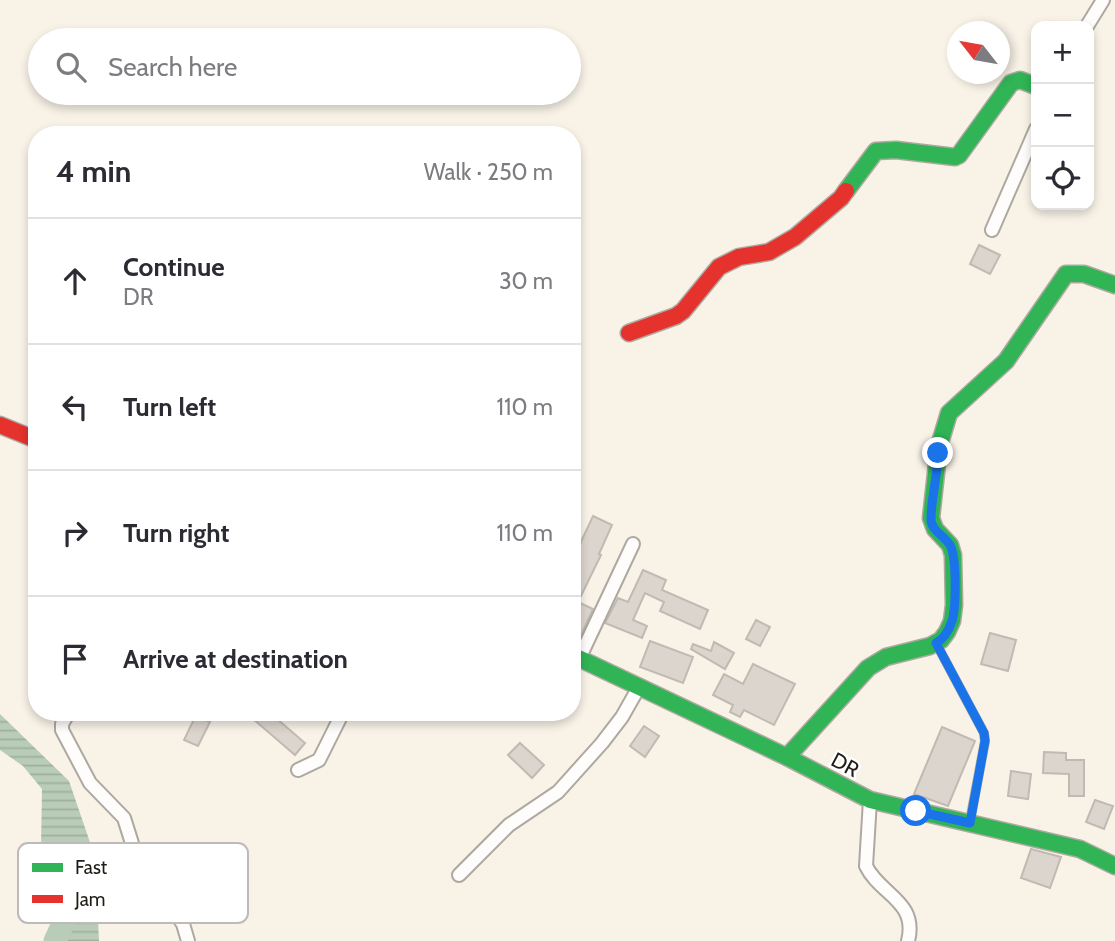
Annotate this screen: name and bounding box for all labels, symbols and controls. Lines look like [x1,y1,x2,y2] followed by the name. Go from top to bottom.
[947,21,1010,84] north arrow
[1031,21,1094,210] map controls
[1031,21,1094,84] button: +
[28,28,581,105] search box
[52,48,90,86] icon: search
[108,51,237,83] text: Search here
[1031,84,1094,147] button: −
[1031,147,1094,210] button: locate
[56,153,131,190] text: 4 min
[424,158,553,186] text: Walk · 250 m
[123,251,225,283] text: Continue
[56,262,94,300] icon: ahead
[499,267,553,295] text: 30 m
[123,283,154,311] text: DR
[56,388,94,426] icon: left
[123,391,216,423] text: Turn left
[497,393,553,421] text: 110 m
[922,437,953,468] route end
[56,514,94,552] icon: right
[123,517,229,549] text: Turn right
[497,519,553,547] text: 110 m
[56,640,94,678] icon: arrive
[123,643,348,675] text: Arrive at destination
[827,747,864,782] street label: DR
[900,795,931,826] route start
[18,843,248,923] legend
[75,856,108,879] text: Fast
[74,888,105,911] text: Jam

